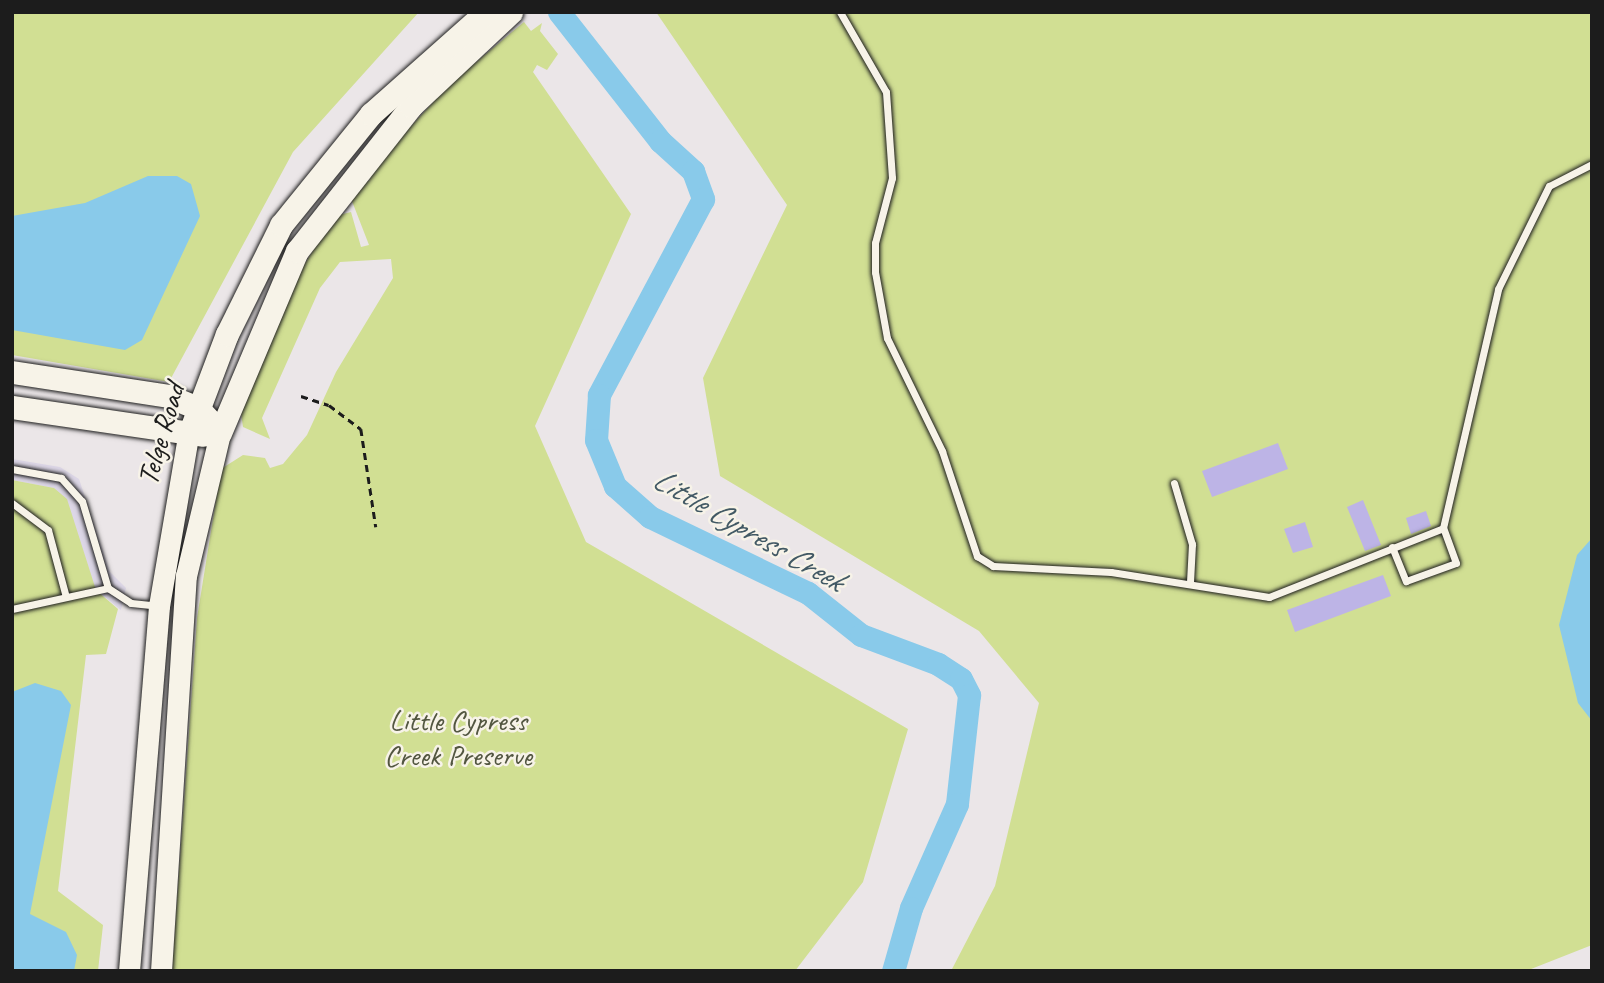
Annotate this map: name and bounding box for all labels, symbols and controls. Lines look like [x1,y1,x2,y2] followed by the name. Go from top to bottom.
[129,379,193,489] street label: Telge Road
[646,460,850,600] water label: Little Cypress Creek
[384,702,532,772] park label: Little Cypress Creek Preserve

